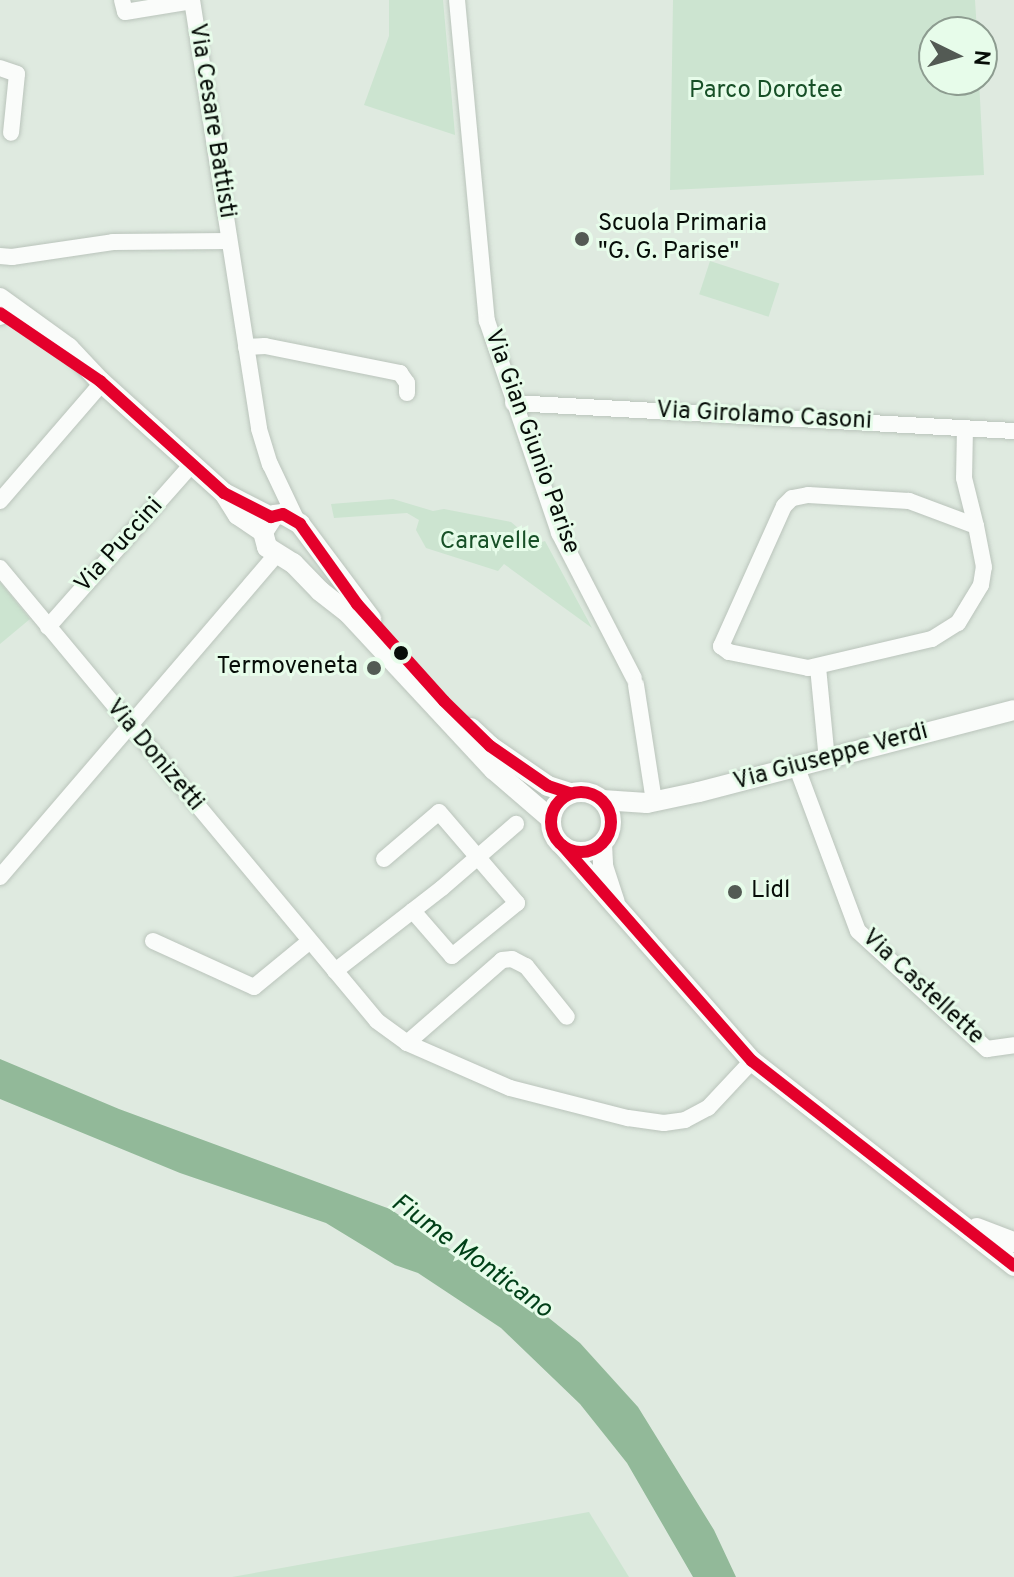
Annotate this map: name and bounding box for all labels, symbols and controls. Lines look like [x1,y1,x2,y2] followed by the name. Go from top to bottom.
[918,16,998,96] north arrow
[181,22,241,220] street label: Via Cesare Battisti
[966,49,995,67] text: N
[689,78,843,106] park label: Parco Dorotee
[598,211,767,267] place label: Scuola Primaria "G. G. Parise"
[573,230,591,248] marker: Scuola Primaria "G. G. Parise"
[477,326,585,558] street label: Via Gian Giunio Parise
[656,397,872,437] street label: Via Girolamo Casoni
[70,492,170,600] street label: Via Puccini
[440,529,540,557] park label: Caravelle
[393,645,409,661] unlabelled marker
[217,654,358,682] place label: Termoveneta
[365,659,383,677] marker: Termoveneta
[99,694,209,818] street label: Via Donizetti
[730,718,932,798] street label: Via Giuseppe Verdi
[751,878,790,906] place label: Lidl
[726,883,744,901] marker: Lidl
[855,924,989,1052] street label: Via Castellette
[384,1188,558,1326] water label: Fiume Monticano

